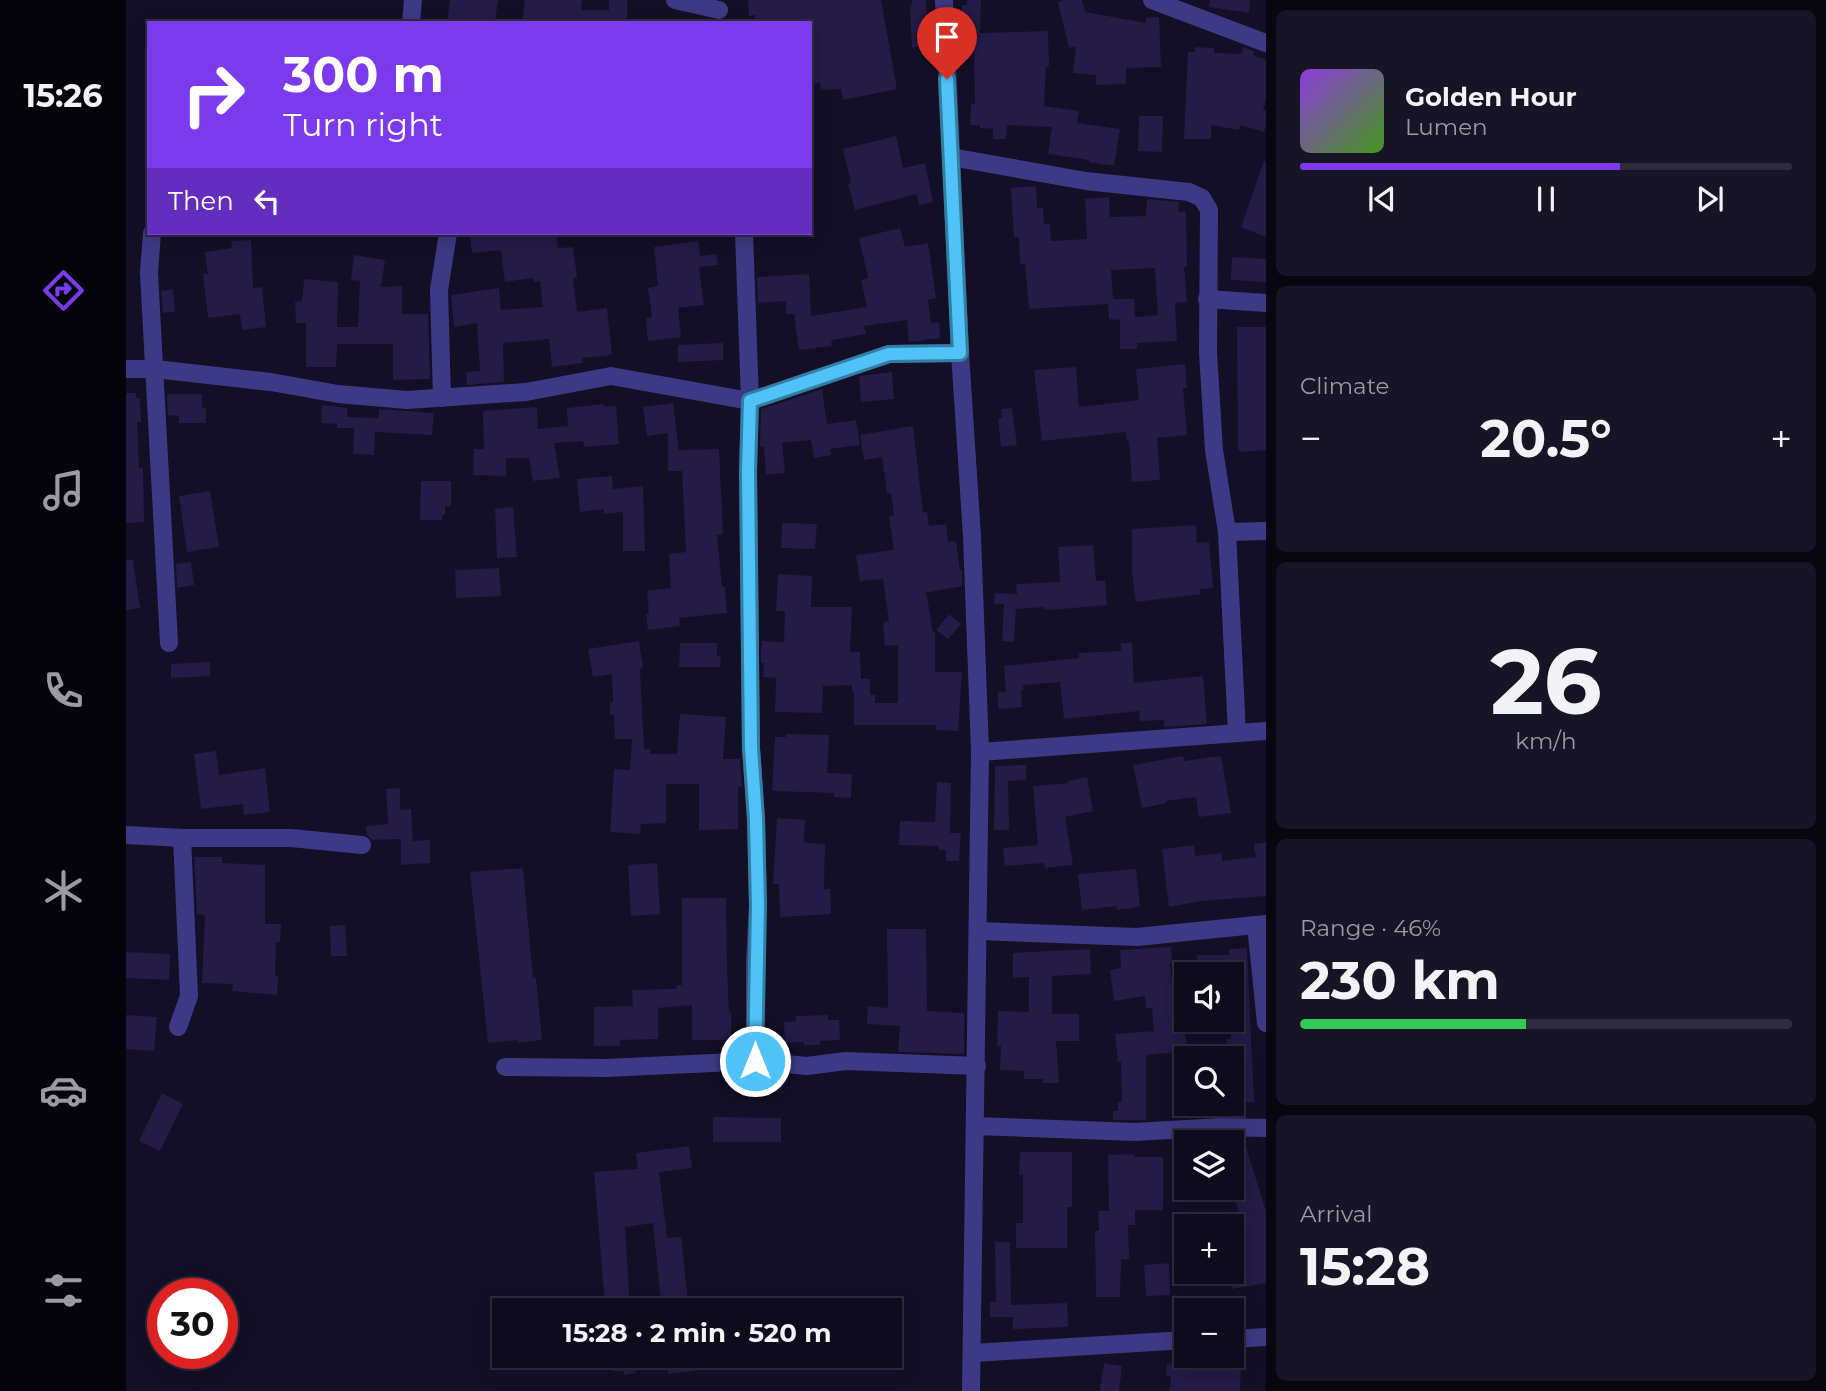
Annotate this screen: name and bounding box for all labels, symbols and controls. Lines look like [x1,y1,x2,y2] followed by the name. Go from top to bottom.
[917,7,977,79] pin
[928,18,966,56] icon: arrive
[283,45,444,104] text: 300 m
[168,49,259,140] icon: right
[23,76,103,115] text: 15:26
[1405,81,1577,113] text: Golden Hour
[283,105,443,144] text: Turn right
[1405,113,1488,141] text: Lumen
[1363,180,1401,218] icon: previous
[1527,180,1565,218] icon: pause
[1691,180,1729,218] icon: next
[248,182,286,220] icon: left
[168,185,234,217] text: Then
[39,266,88,315] icon: directions
[1300,372,1389,400] text: Climate
[1480,407,1612,470] text: 20.5°
[1300,415,1322,462] text: −
[1770,415,1792,462] text: +
[39,466,88,515] icon: music
[1490,626,1602,737] text: 26
[39,666,88,715] icon: phone
[1515,727,1577,755] text: km/h
[39,866,88,915] icon: climate
[1300,914,1441,942] text: Range · 46%
[1300,949,1500,1012] text: 230 km
[1174,962,1244,1368] map controls
[1174,962,1244,1032] button: sound
[718,1024,792,1098] position arrow
[1174,1046,1244,1116] button: search
[39,1066,88,1115] icon: car
[1174,1130,1244,1200] button: layers
[1300,1200,1373,1228] text: Arrival
[1174,1214,1244,1284] button: +
[1300,1235,1430,1298] text: 15:28
[39,1266,88,1315] icon: filters
[147,1278,238,1369] speed limit sign: 30
[1174,1298,1244,1368] button: −
[563,1317,831,1349] text: 15:28 · 2 min · 520 m

